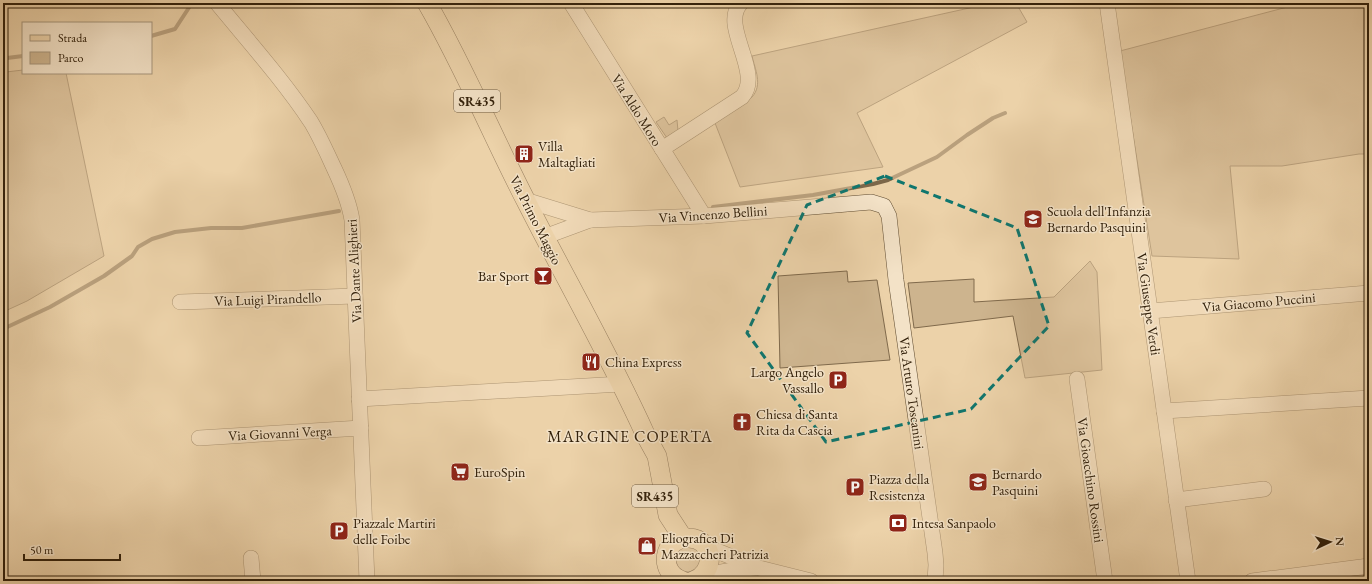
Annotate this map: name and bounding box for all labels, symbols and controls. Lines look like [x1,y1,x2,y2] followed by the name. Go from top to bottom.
[22,22,152,74] legend
[58,30,87,46] text: Strada
[58,50,83,66] text: Parco
[608,71,666,149] street label: Via Aldo Moro
[454,90,500,112] road number: SR435
[538,137,596,171] place label: Villa Maltagliati
[513,143,535,165] building icon: Villa Maltagliati
[506,172,566,268] street label: Via Primo Maggio
[658,201,768,227] street label: Via Vincenzo Bellini
[1047,202,1151,236] place label: Scuola dell'Infanzia Bernardo Pasquini
[1022,208,1044,230] school or university icon: Scuola dell'Infanzia Bernardo Pasquini
[342,218,366,323] street label: Via Dante Alighieri
[1133,252,1165,357] street label: Via Giuseppe Verdi
[532,265,554,287] bar icon: Bar Sport
[478,267,530,285] place label: Bar Sport
[214,288,322,310] street label: Via Luigi Pirandello
[1202,288,1317,316] street label: Via Giacomo Puccini
[895,336,929,451] street label: Via Arturo Toscanini
[580,351,602,373] restaurant icon: China Express
[605,353,682,371] place label: China Express
[751,363,824,397] place label: Largo Angelo Vassallo
[827,369,849,391] parking icon: Largo Angelo Vassallo
[756,405,838,439] place label: Chiesa di Santa Rita da Cascia
[731,411,753,433] church icon: Chiesa di Santa Rita da Cascia
[1073,416,1109,544] street label: Via Gioacchino Rossini
[228,421,333,445] street label: Via Giovanni Verga
[547,426,713,447] district label: MARGINE COPERTA
[449,461,471,483] supermarket icon: EuroSpin
[474,463,526,481] place label: EuroSpin
[992,465,1042,499] place label: Bernardo Pasquini
[869,470,930,504] place label: Piazza della Resistenza
[967,471,989,493] school or university icon: Bernardo Pasquini
[844,476,866,498] parking icon: Piazza della Resistenza
[632,485,678,507] road number: SR435
[887,512,909,534] bank icon: Intesa Sanpaolo
[353,514,436,548] place label: Piazzale Martiri delle Foibe
[912,514,996,532] place label: Intesa Sanpaolo
[328,520,350,542] parking icon: Piazzale Martiri delle Foibe
[1310,522,1350,562] north arrow
[661,529,769,563] place label: Eliografica Di Mazzaccheri Patrizia
[636,535,658,557] shop icon: Eliografica Di Mazzaccheri Patrizia
[24,536,120,562] scale bar
[1333,536,1347,546] text: N
[30,542,54,558] text: 50 m

